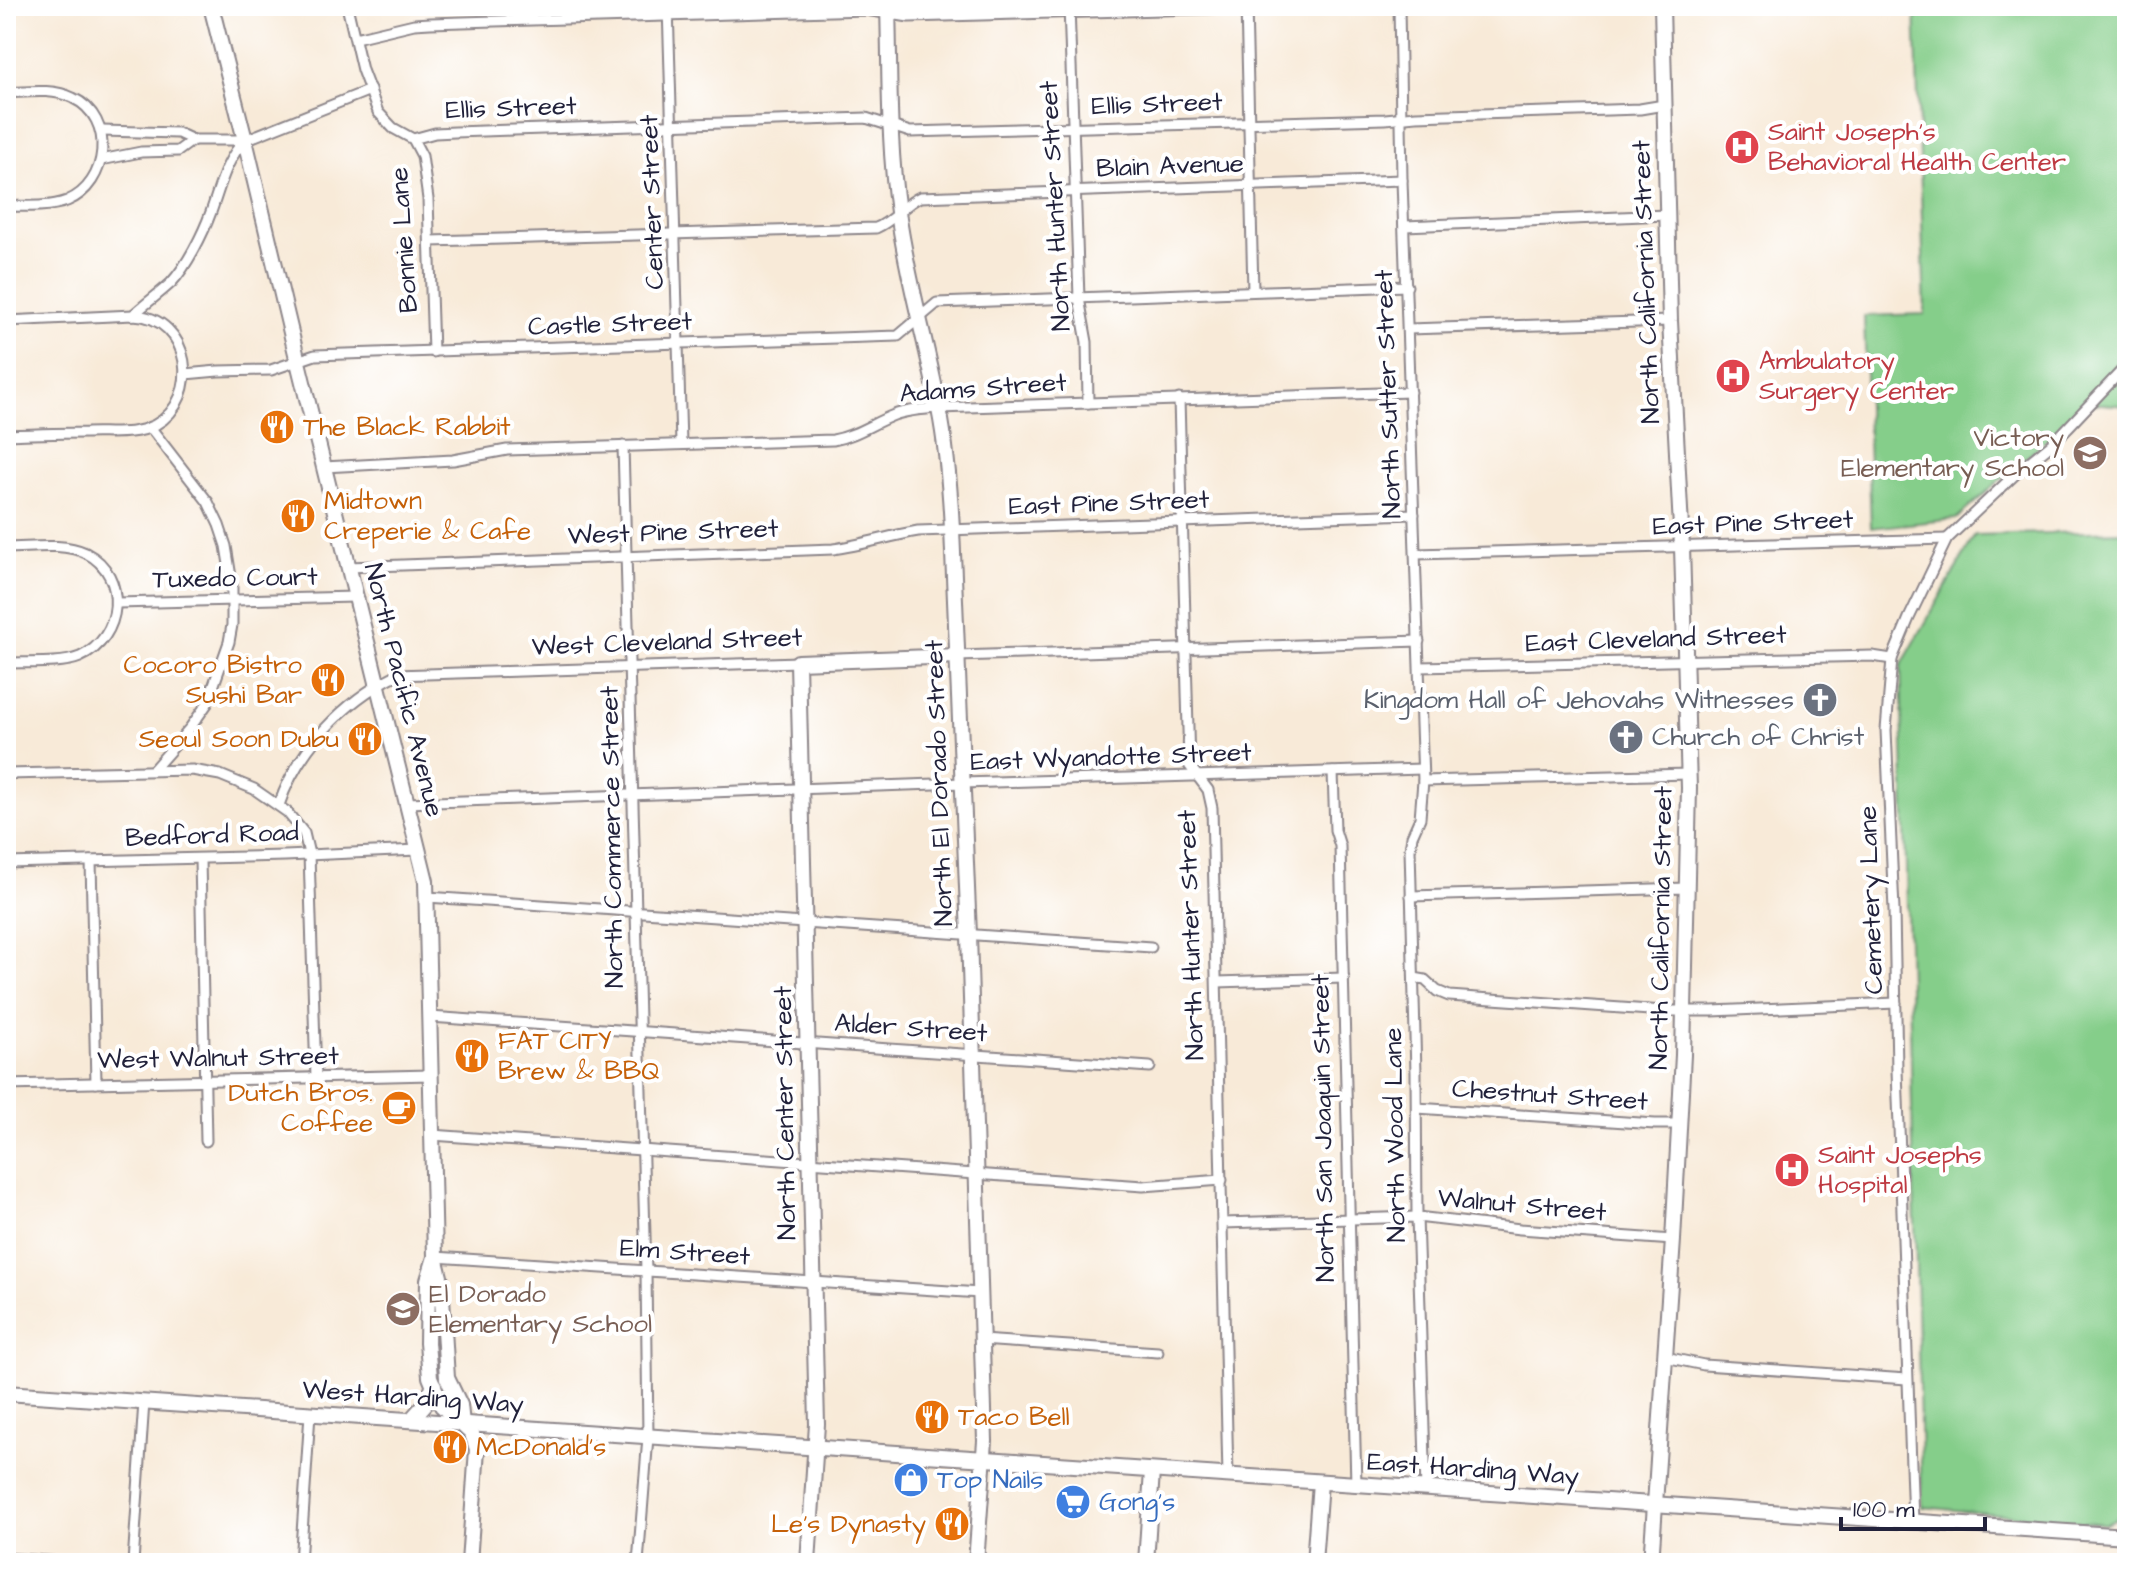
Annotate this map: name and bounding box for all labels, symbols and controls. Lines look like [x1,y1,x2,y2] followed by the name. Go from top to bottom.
[1030,79,1080,332] street label: North Hunter Street
[1091,84,1224,124] street label: Ellis Street
[445,88,578,128] street label: Ellis Street
[631,113,673,290] street label: Center Street
[1768,114,2066,180] place label: Saint Joseph's Behavioral Health Center
[1723,128,1761,166] hospital icon: Saint Joseph's Behavioral Health Center
[1623,139,1669,425] street label: North California Street
[1096,145,1244,187] street label: Blain Avenue
[381,166,427,314] street label: Bonnie Lane
[1366,268,1410,519] street label: North Sutter Street
[527,303,693,345] street label: Castle Street
[1759,343,1954,411] place label: Ambulatory Surgery Center
[1714,357,1752,395] hospital icon: Ambulatory Surgery Center
[898,364,1068,412] street label: Adams Street
[258,408,296,446] restaurant icon: The Black Rabbit
[303,409,511,445] place label: The Black Rabbit
[1841,420,2064,488] place label: Victory Elementary School
[2071,434,2109,472] school or university icon: Victory Elementary School
[1008,481,1210,524] street label: East Pine Street
[324,483,531,549] place label: Midtown Creperie & Cafe
[279,497,317,535] restaurant icon: Midtown Creperie & Cafe
[1652,501,1854,544] street label: East Pine Street
[567,510,779,554] street label: West Pine Street
[152,559,318,597] street label: Tuxedo Court
[355,560,453,820] street label: North Pacific Avenue
[1525,616,1788,662] street label: East Cleveland Street
[531,619,803,665] street label: West Cleveland Street
[916,639,962,927] street label: North El Dorado Street
[124,647,302,713] place label: Cocoro Bistro Sushi Bar
[309,661,347,699] restaurant icon: Cocoro Bistro Sushi Bar
[1801,681,1839,719] church icon: Kingdom Hall of Jehovahs Witnesses
[1364,682,1794,720] place label: Kingdom Hall of Jehovahs Witnesses
[591,685,633,988] street label: North Commerce Street
[1607,718,1645,756] church icon: Church of Christ
[1652,719,1865,755] place label: Church of Christ
[346,720,384,758] restaurant icon: Seoul Soon Dubu
[139,721,339,757] place label: Seoul Soon Dubu
[970,734,1253,782] street label: East Wyandotte Street
[1641,785,1681,1070] street label: North California Street
[1850,805,1894,995] street label: Cemetery Lane
[1169,809,1213,1061] street label: North Hunter Street
[125,814,299,856] street label: Bedford Road
[1302,973,1344,1282] street label: North San Joaquin Street
[765,985,805,1240] street label: North Center Street
[833,1005,989,1051] street label: Alder Street
[498,1023,660,1089] place label: FAT CITY Brew & BBQ
[1375,1027,1415,1243] street label: North Wood Lane
[453,1037,491,1075] restaurant icon: FAT CITY Brew & BBQ
[97,1038,340,1078] street label: West Walnut Street
[1451,1070,1650,1120] street label: Chestnut Street
[229,1075,373,1141] place label: Dutch Bros. Coffee
[380,1089,418,1127] cafe icon: Dutch Bros. Coffee
[1818,1137,1982,1203] place label: Saint Josephs Hospital
[1773,1151,1811,1189] hospital icon: Saint Josephs Hospital
[1436,1180,1608,1230] street label: Walnut Street
[619,1229,752,1275] street label: Elm Street
[429,1276,652,1344] place label: El Dorado Elementary School
[384,1290,422,1328] school or university icon: El Dorado Elementary School
[301,1371,525,1425] street label: West Harding Way
[913,1398,951,1436] restaurant icon: Taco Bell
[958,1399,1070,1435] place label: Taco Bell
[431,1428,469,1466] restaurant icon: McDonald's
[476,1429,606,1465] place label: McDonald's
[1366,1444,1580,1496] street label: East Harding Way
[892,1461,930,1499] shop icon: Top Nails
[937,1462,1043,1498] place label: Top Nails
[1841,1481,1985,1531] scale bar
[1054,1483,1092,1521] supermarket icon: Gong's
[1099,1484,1175,1522] place label: Gong's
[1853,1493,1915,1527] text: 100 m
[933,1505,971,1543] restaurant icon: Le's Dynasty
[771,1506,926,1544] place label: Le's Dynasty

